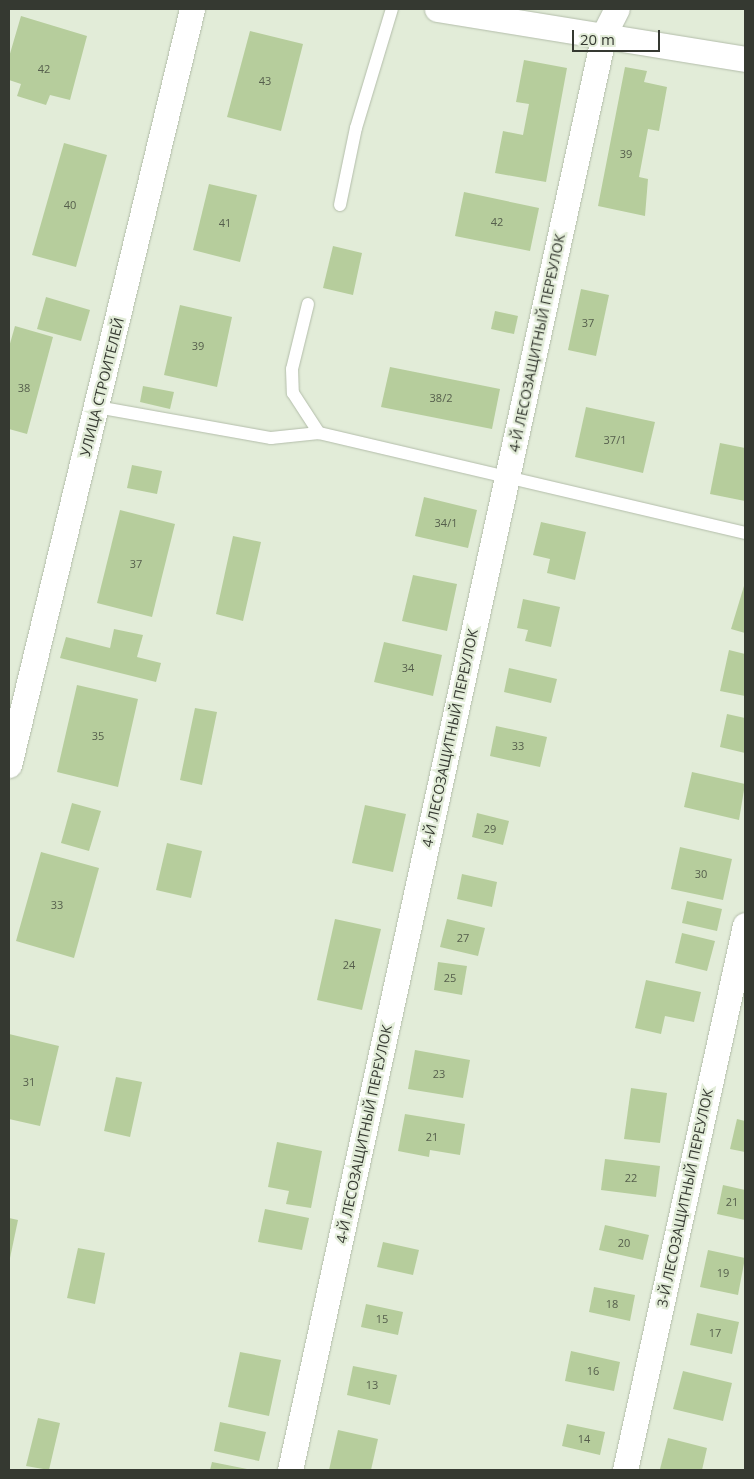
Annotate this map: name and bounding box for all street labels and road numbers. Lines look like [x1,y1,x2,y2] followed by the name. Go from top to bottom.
[506,232,568,454] street label: 4-Й ЛЕСОЗАЩИТНЫЙ ПЕРЕУЛОК
[77,316,127,458] street label: УЛИЦА СТРОИТЕЛЕЙ
[419,627,481,849] street label: 4-Й ЛЕСОЗАЩИТНЫЙ ПЕРЕУЛОК
[333,1023,395,1245] street label: 4-Й ЛЕСОЗАЩИТНЫЙ ПЕРЕУЛОК
[654,1087,716,1309] street label: 3-Й ЛЕСОЗАЩИТНЫЙ ПЕРЕУЛОК

